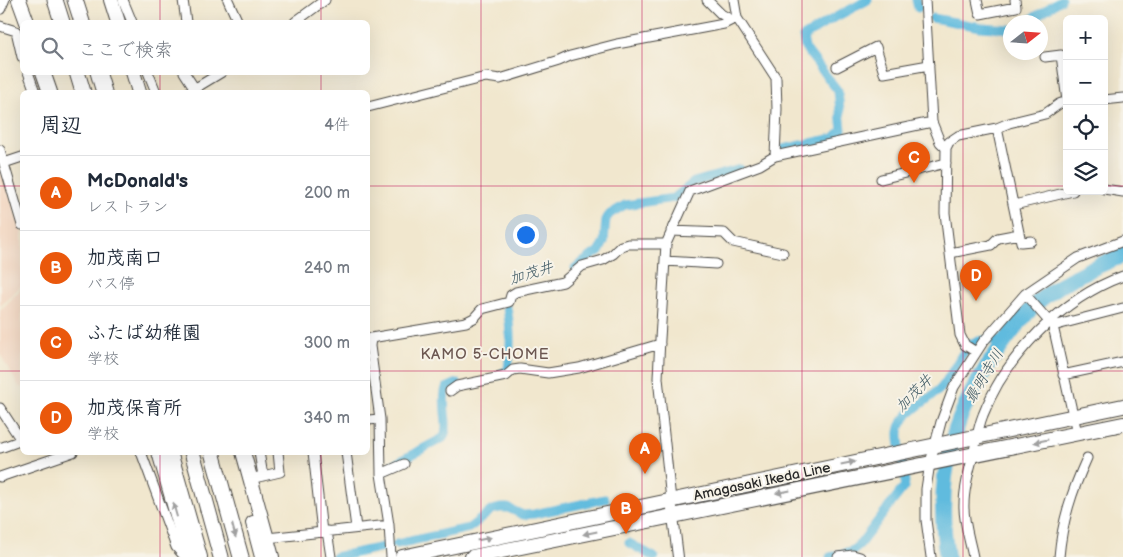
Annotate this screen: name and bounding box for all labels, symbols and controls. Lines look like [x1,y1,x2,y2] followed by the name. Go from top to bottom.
[1003,15,1048,60] north arrow
[1063,15,1108,195] map controls
[1063,15,1108,60] button: +
[20,20,370,75] search box
[38,34,66,62] icon: search
[78,39,173,62] text: ここで検索
[1063,60,1108,105] button: −
[1063,105,1108,150] button: locate
[40,113,82,138] text: 周辺
[324,116,350,135] text: 4件
[898,142,930,183] pin: C
[1063,150,1108,195] button: layers
[87,170,188,193] text: McDonald's
[51,184,61,203] text: A
[304,184,350,203] text: 200 m
[87,198,168,217] text: レストラン
[513,222,539,248] your location
[87,247,163,270] text: 加茂南口
[507,258,556,289] water label: 加茂井
[50,259,62,278] text: B
[304,259,350,278] text: 240 m
[960,260,992,301] pin: D
[87,275,135,294] text: バス停
[87,322,201,345] text: ふたば幼稚園
[50,334,62,353] text: C
[304,334,350,353] text: 300 m
[420,345,550,364] district label: KAMO 5-CHOME
[961,346,1008,407] water label: 最明寺川
[87,350,119,369] text: 学校
[892,370,938,416] water label: 加茂井
[87,397,182,420] text: 加茂保育所
[50,409,62,428] text: D
[303,409,350,428] text: 340 m
[87,425,119,444] text: 学校
[629,433,661,474] pin: A
[1033,437,1049,445] one-way arrow
[692,459,832,504] street label: Amagasaki Ikeda Line
[841,459,856,467] one-way arrow
[775,489,791,497] one-way arrow
[610,493,642,534] pin: B
[171,503,179,518] one-way arrow
[230,524,238,539] one-way arrow
[581,529,597,537] one-way arrow
[476,534,492,542] one-way arrow

